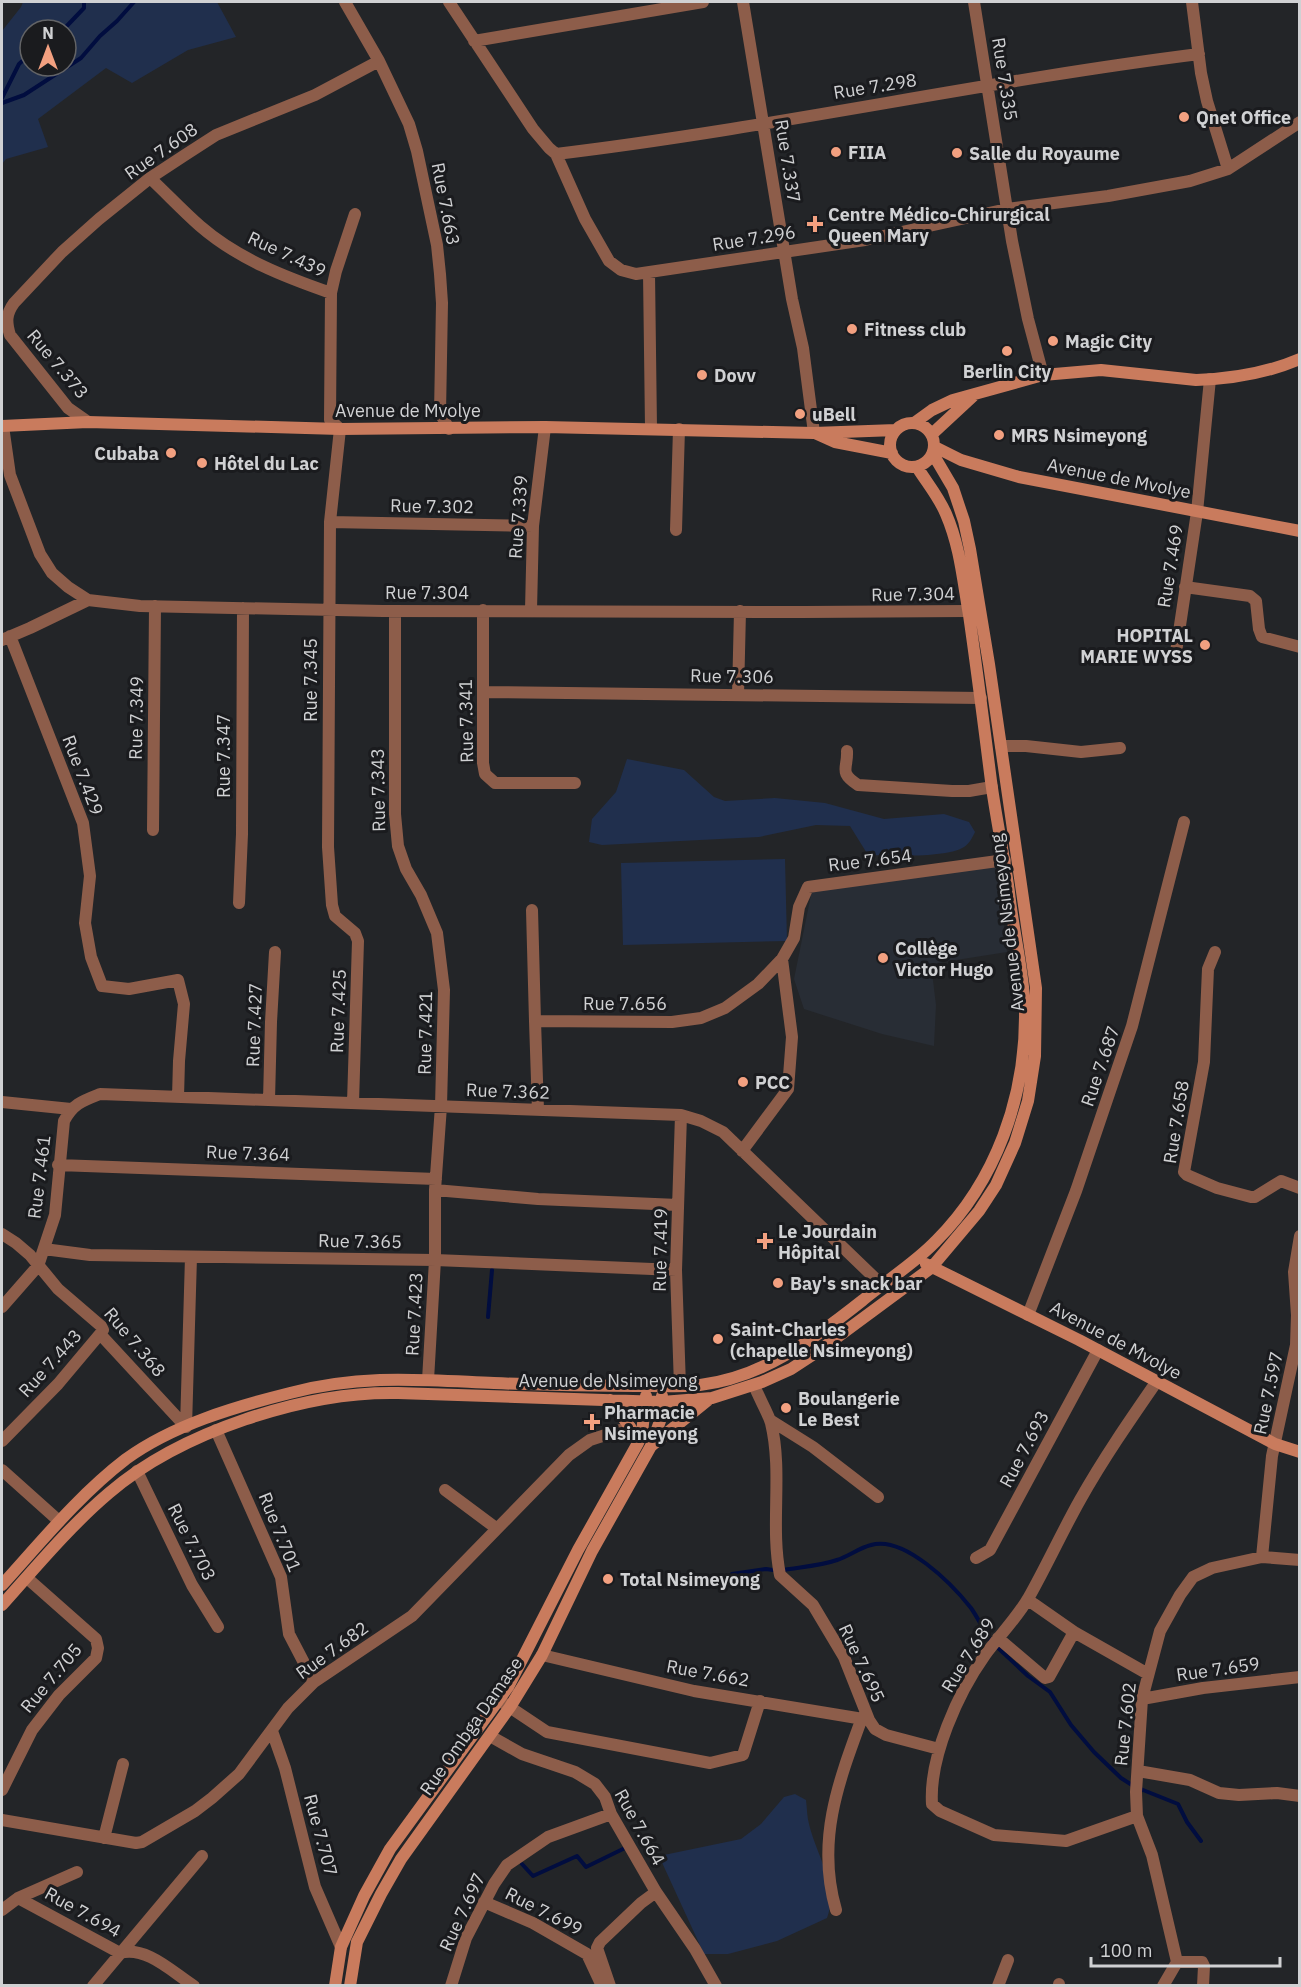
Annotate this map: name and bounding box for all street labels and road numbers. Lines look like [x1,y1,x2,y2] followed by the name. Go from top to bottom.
[987,36,1023,122] street label: Rue 7.335
[832,68,918,104] street label: Rue 7.298
[120,117,202,185] street label: Rue 7.608
[770,118,806,204] street label: Rue 7.337
[427,161,465,247] street label: Rue 7.663
[711,220,797,256] street label: Rue 7.296
[244,226,330,282] street label: Rue 7.439
[22,324,94,404] street label: Rue 7.373
[335,399,481,422] street label: Avenue de Mvolye
[1045,453,1193,503] street label: Avenue de Mvolye
[504,474,532,560] street label: Rue 7.339
[390,494,474,518] street label: Rue 7.302
[1152,523,1188,609] street label: Rue 7.469
[385,581,469,604] street label: Rue 7.304
[871,582,955,606] street label: Rue 7.304
[299,638,322,722] street label: Rue 7.345
[690,664,774,688] street label: Rue 7.306
[124,676,148,760] street label: Rue 7.349
[454,679,478,763] street label: Rue 7.341
[212,714,235,798] street label: Rue 7.347
[57,732,109,818] street label: Rue 7.429
[366,748,390,832] street label: Rue 7.343
[985,832,1029,1013] street label: Avenue de Nsimeyong
[827,843,913,877] street label: Rue 7.654
[325,969,351,1053] street label: Rue 7.425
[241,983,267,1067] street label: Rue 7.427
[413,991,437,1075] street label: Rue 7.421
[583,992,667,1015] street label: Rue 7.656
[1075,1023,1125,1109] street label: Rue 7.687
[466,1078,550,1104] street label: Rue 7.362
[1158,1079,1194,1165] street label: Rue 7.658
[22,1134,56,1220] street label: Rue 7.461
[206,1140,291,1166] street label: Rue 7.364
[648,1208,672,1292] street label: Rue 7.419
[318,1229,402,1253] street label: Rue 7.365
[400,1271,428,1357] street label: Rue 7.423
[1046,1296,1186,1384] street label: Avenue de Mvolye
[99,1302,171,1382] street label: Rue 7.368
[13,1324,87,1402] street label: Rue 7.443
[1248,1350,1288,1436] street label: Rue 7.597
[518,1369,698,1392] street label: Avenue de Nsimeyong
[994,1407,1054,1491] street label: Rue 7.693
[254,1489,306,1575] street label: Rue 7.701
[163,1499,221,1585] street label: Rue 7.703
[936,1613,1000,1697] street label: Rue 7.689
[291,1616,373,1684] street label: Rue 7.682
[834,1620,890,1706] street label: Rue 7.695
[15,1638,87,1718] street label: Rue 7.705
[415,1652,527,1800] street label: Rue Ombga Damase
[1175,1652,1261,1686] street label: Rue 7.659
[665,1654,751,1692] street label: Rue 7.662
[1109,1681,1141,1767] street label: Rue 7.602
[610,1785,671,1869] street label: Rue 7.664
[299,1791,343,1879] street label: Rue 7.707
[434,1869,490,1955] street label: Rue 7.697
[41,1882,125,1943] street label: Rue 7.694
[501,1882,587,1940] street label: Rue 7.699

